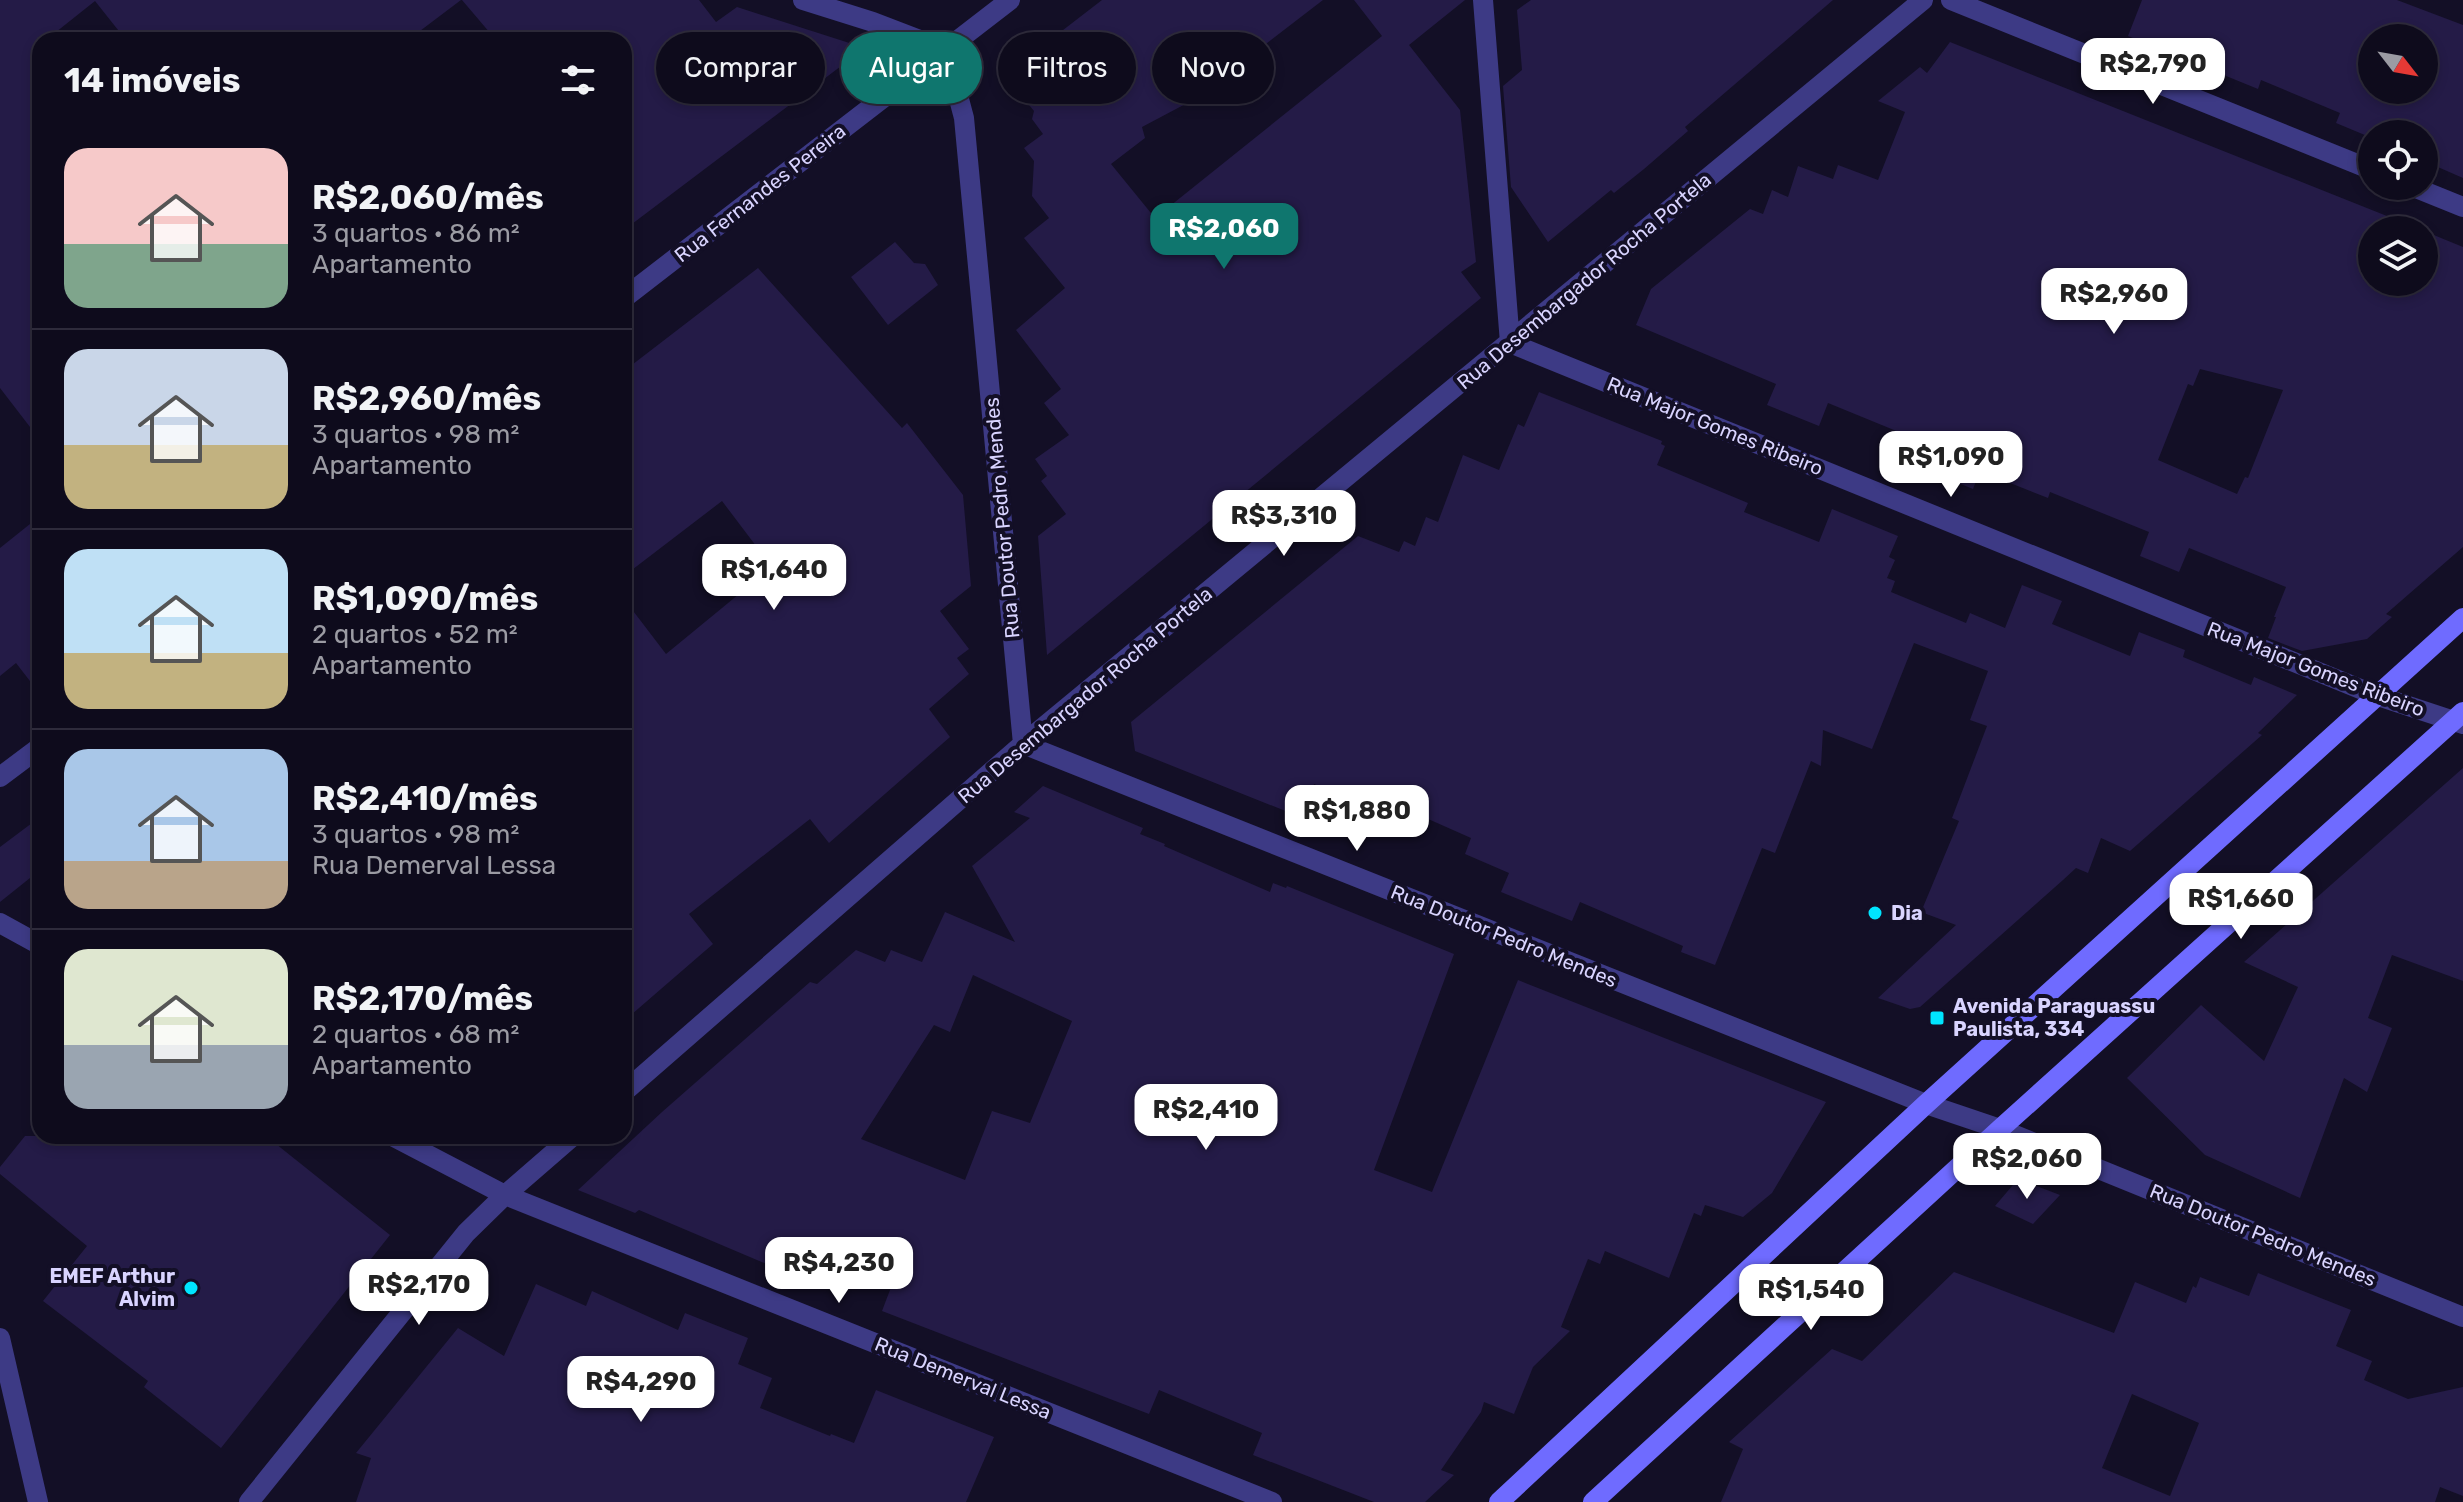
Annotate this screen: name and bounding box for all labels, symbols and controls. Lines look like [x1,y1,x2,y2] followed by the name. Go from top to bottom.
[2358,24,2438,104] north arrow
[2358,24,2438,296] map controls
[656,32,825,104] chip: Comprar
[841,32,982,104] chip: Alugar
[998,32,1136,104] chip: Filtros
[1152,32,1274,104] chip: Novo
[2079,38,2227,106] pin: R$2,790
[2099,48,2207,79] text: R$2,790
[556,58,600,102] icon: filters
[64,60,241,101] text: 14 imóveis
[670,119,850,267] street label: Rua Fernandes Pereira
[2358,120,2438,200] button: locate
[1452,168,1716,394] street label: Rua Desembargador Rocha Portela
[312,177,544,218] text: R$2,060/mês
[128,180,224,276] icon: home
[1150,203,1298,271] pin: R$2,060
[1168,213,1280,244] text: R$2,060
[2358,216,2438,296] button: layers
[312,218,520,249] text: 3 quartos · 86 m²
[312,249,472,280] text: Apartamento
[2040,268,2188,336] pin: R$2,960
[2059,278,2169,309] text: R$2,960
[1604,372,1826,480] street label: Rua Major Gomes Ribeiro
[312,378,541,419] text: R$2,960/mês
[128,381,224,477] icon: home
[980,397,1024,639] street label: Rua Doutor Pedro Mendes
[312,419,519,450] text: 3 quartos · 98 m²
[1877,431,2025,499] pin: R$1,090
[1897,441,2005,472] text: R$1,090
[312,450,472,481] text: Apartamento
[1210,490,1358,558] pin: R$3,310
[1230,500,1338,531] text: R$3,310
[700,544,848,612] pin: R$1,640
[720,554,828,585] text: R$1,640
[312,578,538,619] text: R$1,090/mês
[128,581,224,677] icon: home
[953,582,1217,808] street label: Rua Desembargador Rocha Portela
[2204,616,2428,722] street label: Rua Major Gomes Ribeiro
[312,619,518,650] text: 2 quartos · 52 m²
[312,650,472,681] text: Apartamento
[312,778,538,819] text: R$2,410/mês
[128,781,224,877] icon: home
[1283,785,1431,853] pin: R$1,880
[1303,795,1411,826] text: R$1,880
[312,819,519,850] text: 3 quartos · 98 m²
[312,850,556,881] text: Rua Demerval Lessa
[2167,873,2315,941] pin: R$1,660
[1387,880,1621,992] street label: Rua Doutor Pedro Mendes
[2188,883,2294,914] text: R$1,660
[1891,901,1923,925] place label: Dia
[1866,904,1884,922] marker: Dia
[312,978,533,1019] text: R$2,170/mês
[128,981,224,1077] icon: home
[1953,994,2155,1041] place label: Avenida Paraguassu Paulista, 334
[1928,1009,1946,1027] marker: Avenida Paraguassu Paulista, 334
[312,1019,519,1050] text: 2 quartos · 68 m²
[312,1050,472,1081] text: Apartamento
[1132,1084,1280,1152] pin: R$2,410
[1153,1094,1260,1125] text: R$2,410
[1953,1133,2101,1201] pin: R$2,060
[1971,1143,2083,1174] text: R$2,060
[2146,1179,2380,1291] street label: Rua Doutor Pedro Mendes
[765,1237,913,1305] pin: R$4,230
[783,1247,895,1278] text: R$4,230
[345,1259,493,1327] pin: R$2,170
[49,1264,175,1311] place label: EMEF Arthur Alvim
[1737,1264,1885,1332] pin: R$1,540
[367,1269,471,1300] text: R$2,170
[1757,1274,1865,1305] text: R$1,540
[182,1279,200,1297] marker: EMEF Arthur Alvim
[871,1332,1055,1424] street label: Rua Demerval Lessa
[567,1356,715,1424] pin: R$4,290
[585,1366,697,1397] text: R$4,290

